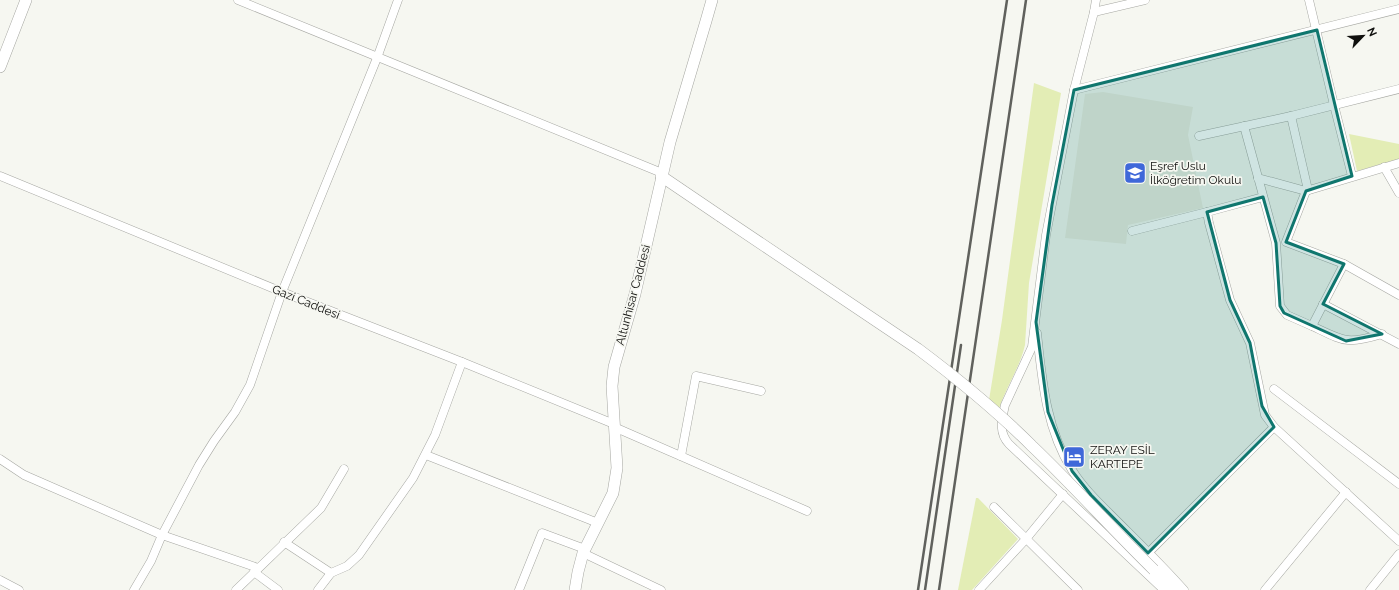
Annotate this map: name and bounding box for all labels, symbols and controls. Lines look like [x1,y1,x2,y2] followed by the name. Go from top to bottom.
[1343,16,1383,56] north arrow
[1364,25,1379,39] text: N
[1150,159,1241,187] place label: Eşref Uslu İlköğretim Okulu
[1122,160,1148,186] school or university icon: Eşref Uslu İlköğretim Okulu
[613,243,653,347] street label: Altunhisar Caddesi
[270,282,342,322] street label: Gazi Caddesi
[1090,443,1155,471] place label: ZERAY ESİL KARTEPE
[1061,444,1087,470] hotel icon: ZERAY ESİL KARTEPE

